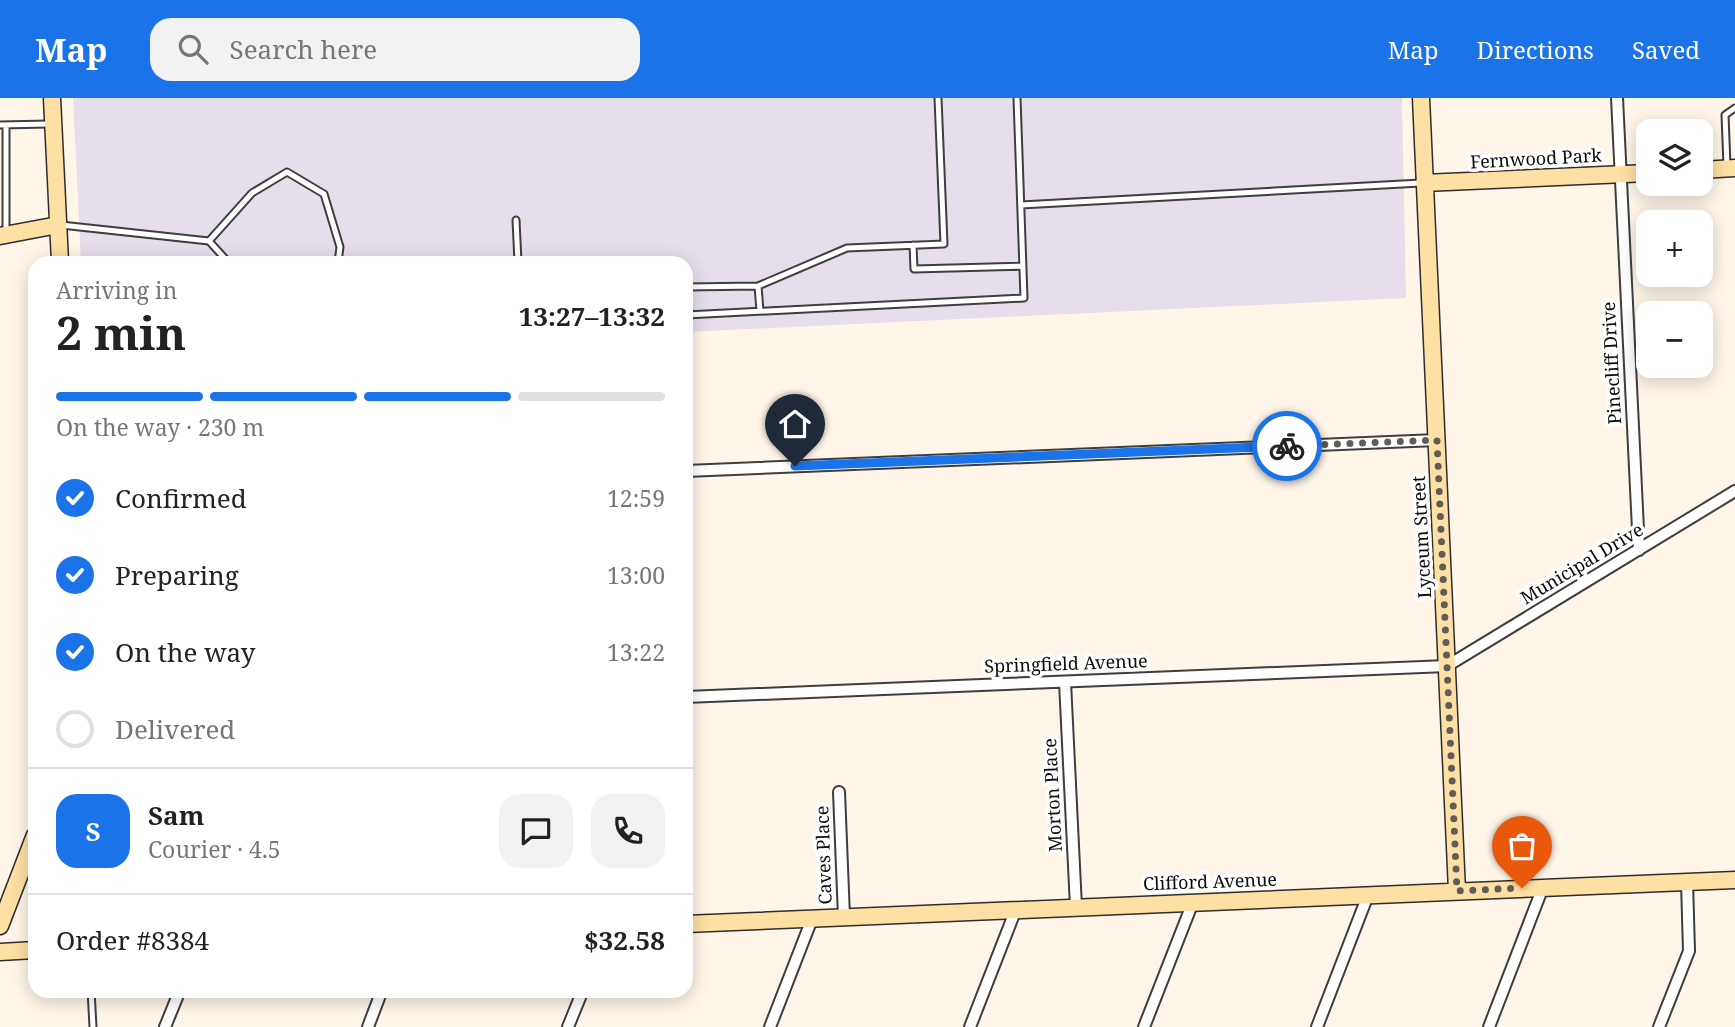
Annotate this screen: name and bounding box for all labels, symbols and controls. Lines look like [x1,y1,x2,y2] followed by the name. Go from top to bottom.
[150,18,640,81] search box
[35,27,108,72] text: Map
[174,30,212,68] icon: search
[230,31,377,67] text: Search here
[1388,33,1439,66] text: Map
[1477,33,1594,66] text: Directions
[1632,33,1700,66] text: Saved
[1636,119,1713,378] map controls
[1636,119,1713,196] button: layers
[1470,143,1603,173] street label: Fernwood Park
[1636,210,1713,287] button: +
[56,274,177,306] text: Arriving in
[519,298,665,334] text: 13:27–13:32
[56,301,186,363] text: 2 min
[1596,301,1626,425] street label: Pinecliff Drive
[1636,301,1713,378] button: −
[765,394,825,466] pin
[776,405,814,443] icon: home
[56,411,264,443] text: On the way · 230 m
[1252,411,1322,481] courier
[1268,427,1306,465] icon: bike
[1406,475,1436,599] street label: Lyceum Street
[56,479,94,517] icon: check
[115,480,247,516] text: Confirmed
[607,482,665,514] text: 12:59
[1516,517,1647,609] street label: Municipal Drive
[56,556,94,594] icon: check
[115,557,239,593] text: Preparing
[607,559,665,591] text: 13:00
[56,633,94,671] icon: check
[115,634,255,670] text: On the way
[607,636,665,668] text: 13:22
[984,648,1148,678] street label: Springfield Avenue
[115,711,235,747] text: Delivered
[1037,738,1067,853] street label: Morton Place
[499,794,573,868] button: chat
[591,794,665,868] button: phone
[148,797,204,833] text: Sam
[809,805,837,905] street label: Caves Place
[85,813,101,849] text: S
[1492,816,1552,888] pin
[1503,827,1541,865] icon: bag
[148,833,281,865] text: Courier · 4.5
[1143,867,1277,895] street label: Clifford Avenue
[56,922,209,958] text: Order #8384
[584,922,665,958] text: $32.58

